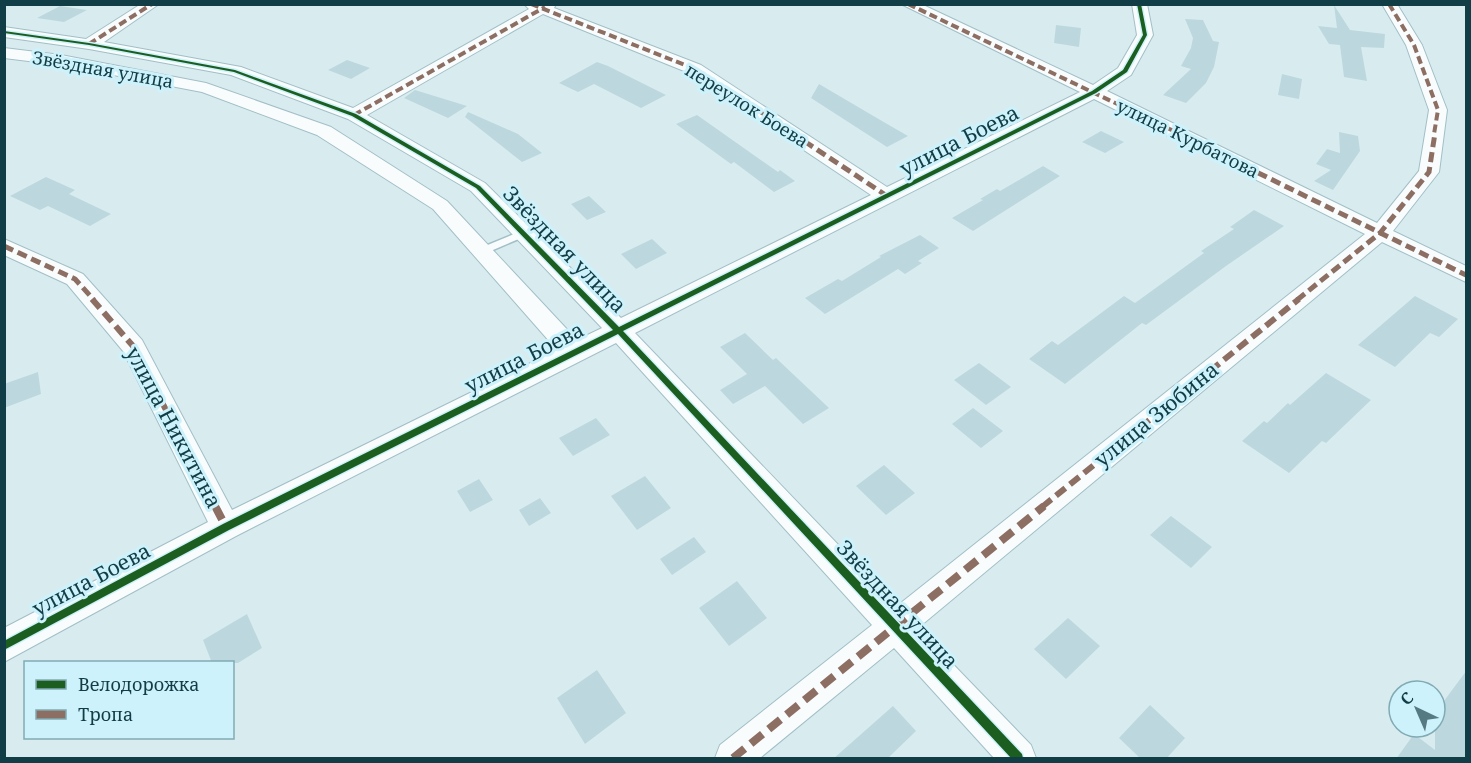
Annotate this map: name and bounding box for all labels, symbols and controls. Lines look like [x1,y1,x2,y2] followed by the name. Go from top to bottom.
[31,45,175,93] street label: Звёздная улица
[681,57,813,153] street label: переулок Боева
[1113,93,1263,183] street label: улица Курбатова
[895,98,1023,182] street label: улица Боева
[497,179,633,319] street label: Звёздная улица
[460,315,588,399] street label: улица Боева
[120,341,228,513] street label: улица Никитина
[1088,355,1224,473] street label: улица Зюбина
[831,534,965,674] street label: Звёздная улица
[27,536,155,622] street label: улица Боева
[24,661,234,739] legend
[78,672,200,696] text: Велодорожка
[1387,679,1447,739] north arrow
[1395,687,1418,710] text: С
[78,702,133,726] text: Тропа

